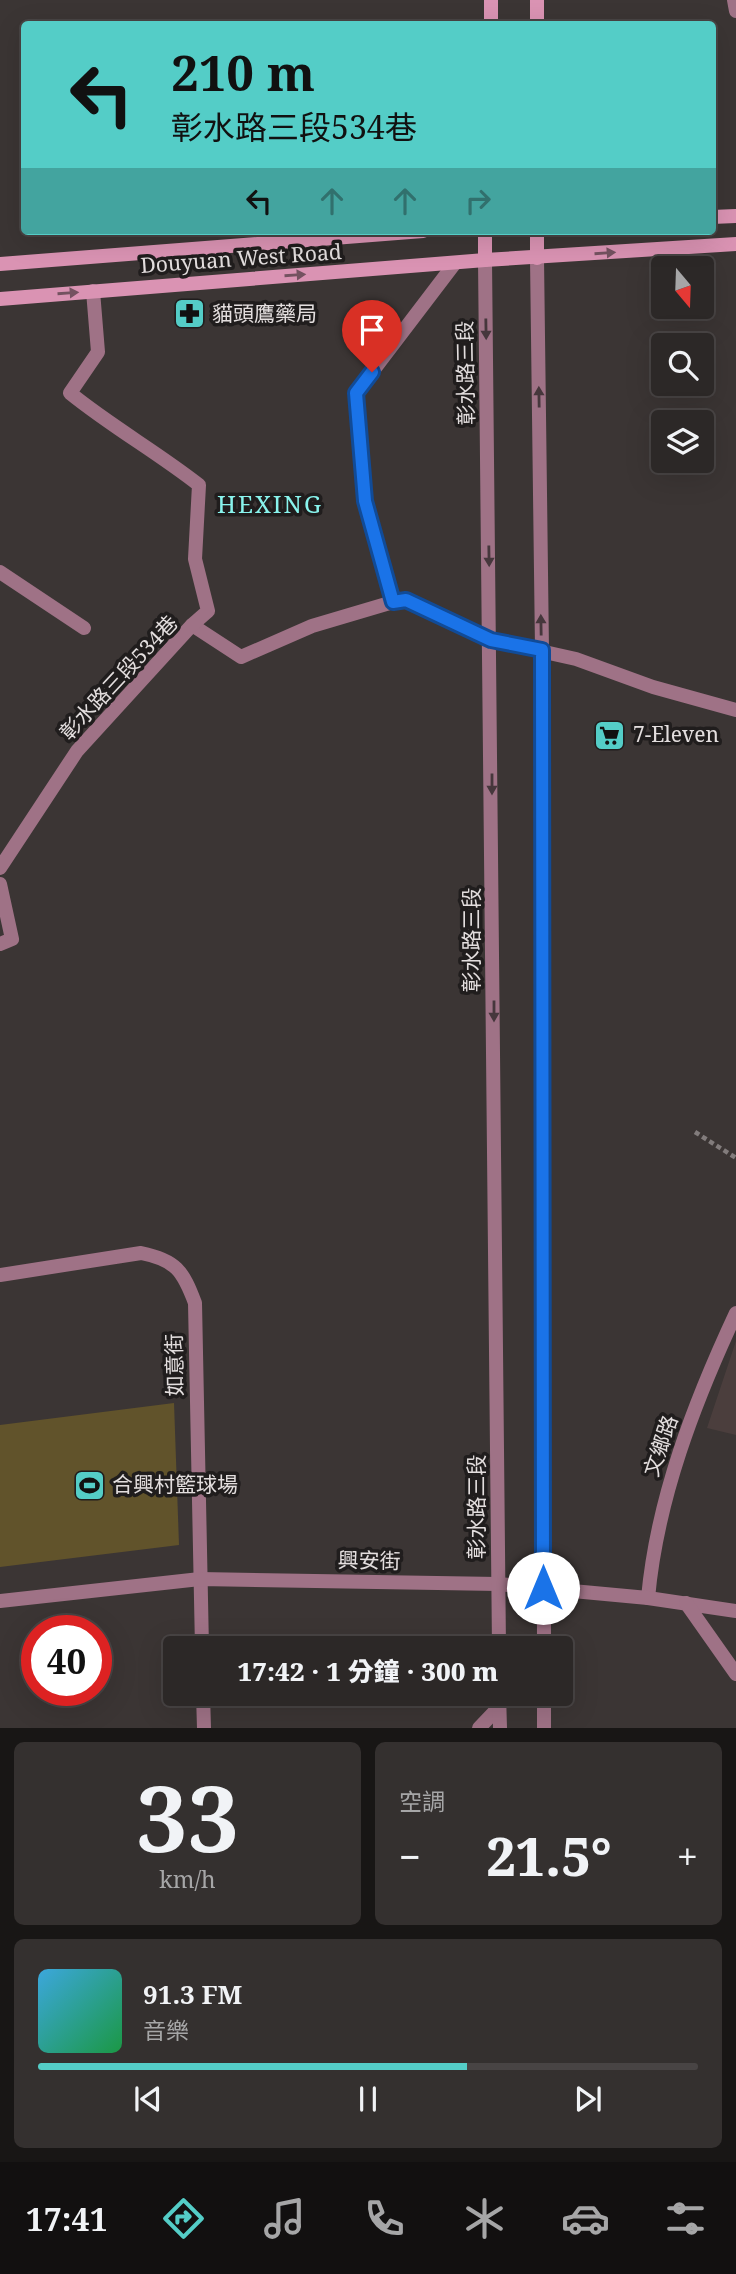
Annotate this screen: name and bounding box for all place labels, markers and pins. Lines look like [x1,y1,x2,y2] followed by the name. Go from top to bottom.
[172,297,206,331] pharmacy icon: 貓頭鷹藥局
[212,299,317,327] place label: 貓頭鷹藥局
[342,300,402,372] pin
[593,718,627,752] supermarket icon: 7-Eleven
[633,720,719,748] place label: 7-Eleven
[72,1468,106,1502] sports icon: 合興村籃球場
[112,1470,238,1498] place label: 合興村籃球場

